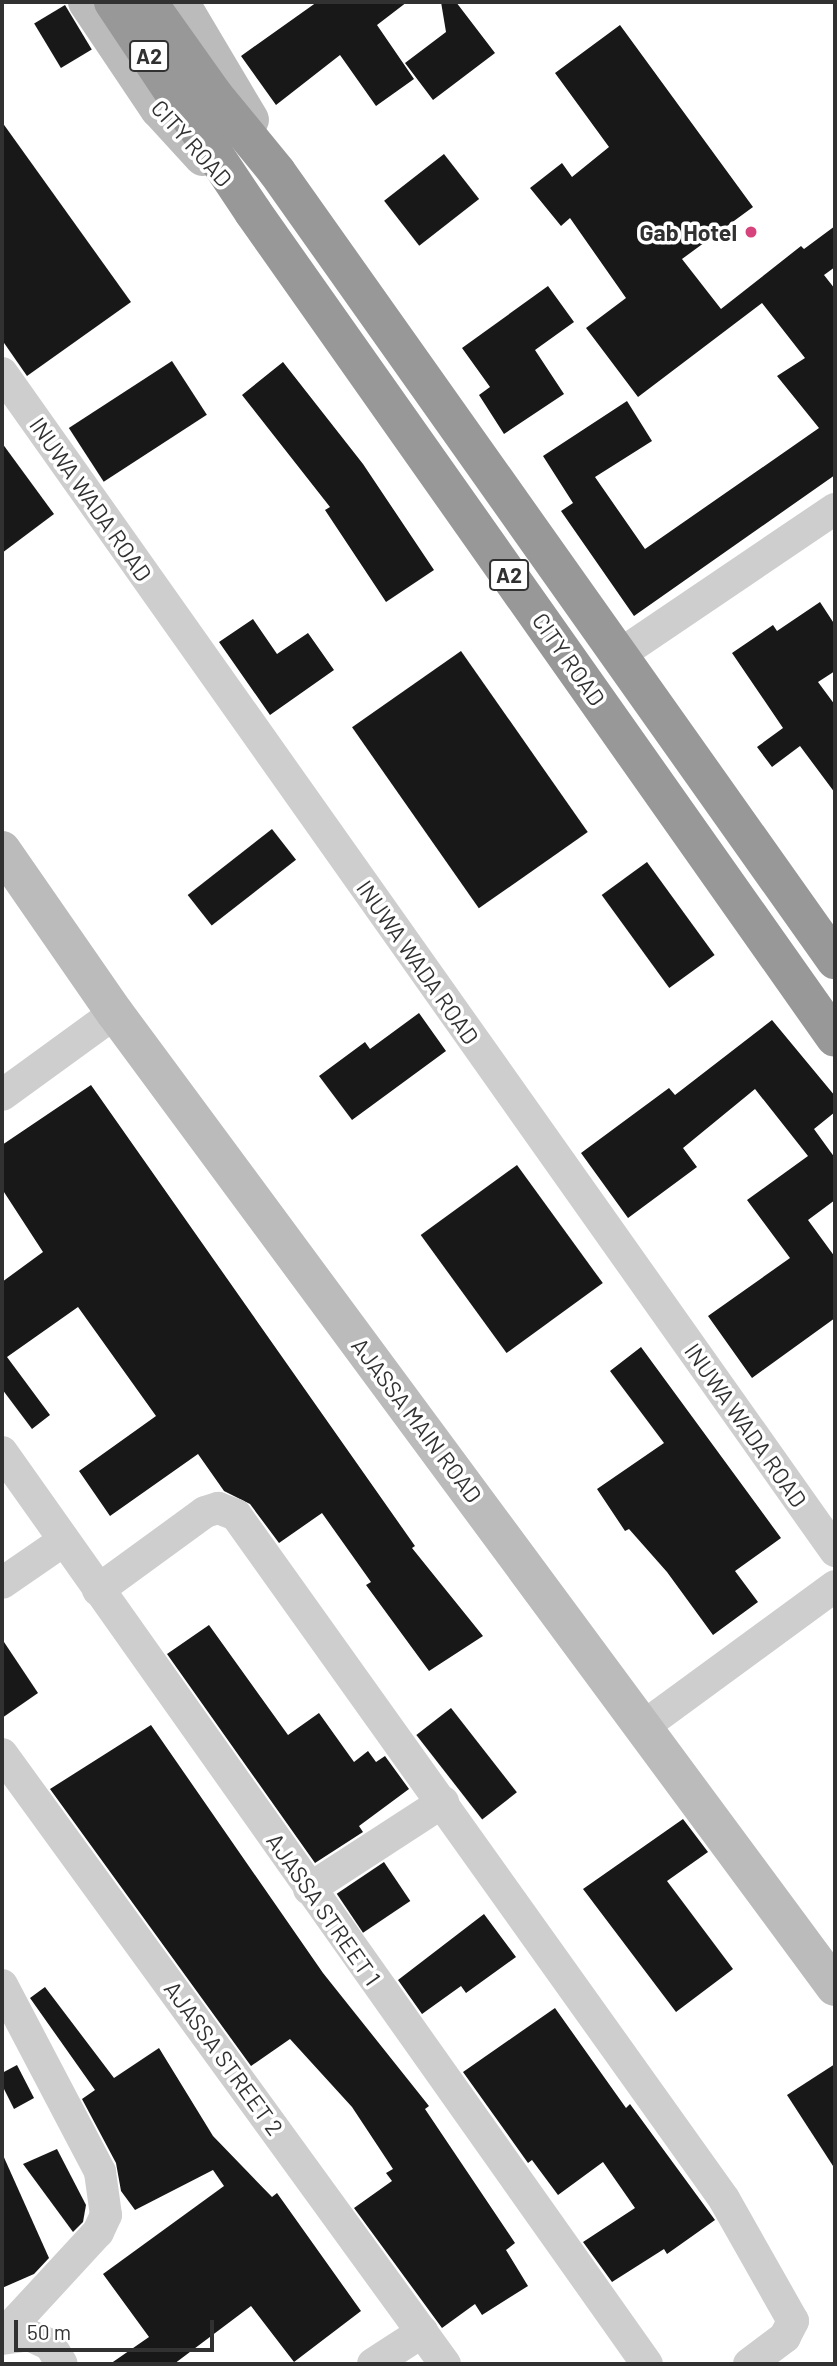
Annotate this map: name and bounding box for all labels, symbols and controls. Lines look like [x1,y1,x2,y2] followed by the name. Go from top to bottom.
[128,38,170,74] road number: A2
[146,94,238,192] street label: CITY ROAD
[640,218,737,246] place label: Gab Hotel
[743,224,759,240] marker: Gab Hotel
[24,412,158,586] street label: INUWA WADA ROAD
[488,558,530,592] road number: A2
[527,607,611,711] street label: CITY ROAD
[351,875,485,1049] street label: INUWA WADA ROAD
[346,1332,488,1508] street label: AJASSA MAIN ROAD
[679,1338,813,1512] street label: INUWA WADA ROAD
[261,1827,387,1991] street label: AJASSA STREET 1
[159,1975,289,2141] street label: AJASSA STREET 2
[18,2306,217,2350] scale bar
[27,2319,71,2344] text: 50 m

